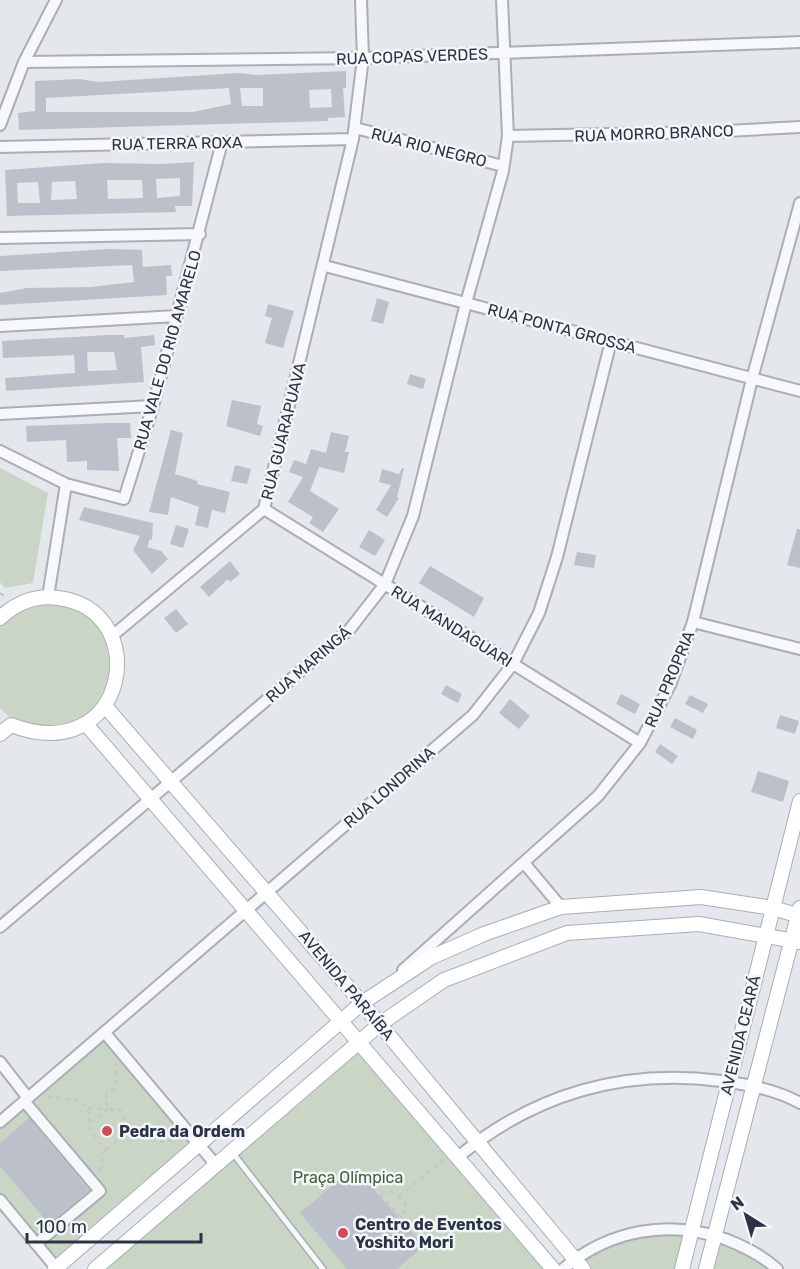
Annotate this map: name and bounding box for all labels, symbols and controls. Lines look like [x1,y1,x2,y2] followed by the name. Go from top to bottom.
[336,44,488,69] street label: RUA COPAS VERDES
[574,121,734,146] street label: RUA MORRO BRANCO
[369,124,489,171] street label: RUA RIO NEGRO
[111,133,243,154] street label: RUA TERRA ROXA
[130,248,205,452] street label: RUA VALE DO RIO AMARELO
[486,300,638,358] street label: RUA PONTA GROSSA
[257,360,310,502] street label: RUA GUARAPUAVA
[388,582,516,671] street label: RUA MANDAGUARI
[262,622,355,706] street label: RUA MARINGÁ
[641,628,698,730] street label: RUA PROPRIA
[340,743,439,832] street label: RUA LONDRINA
[295,926,398,1044] street label: AVENIDA PARAÍBA
[716,973,765,1097] street label: AVENIDA CEARÁ
[119,1122,245,1141] place label: Pedra da Ordem
[100,1124,114,1138] marker: Pedra da Ordem
[293,1168,403,1187] park label: Praça Olímpica
[716,1185,776,1245] north arrow
[727,1192,748,1214] text: N
[27,1206,201,1244] scale bar
[355,1215,502,1252] place label: Centro de Eventos Yoshito Mori
[36,1216,87,1238] text: 100 m
[336,1226,350,1240] marker: Centro de Eventos Yoshito Mori

